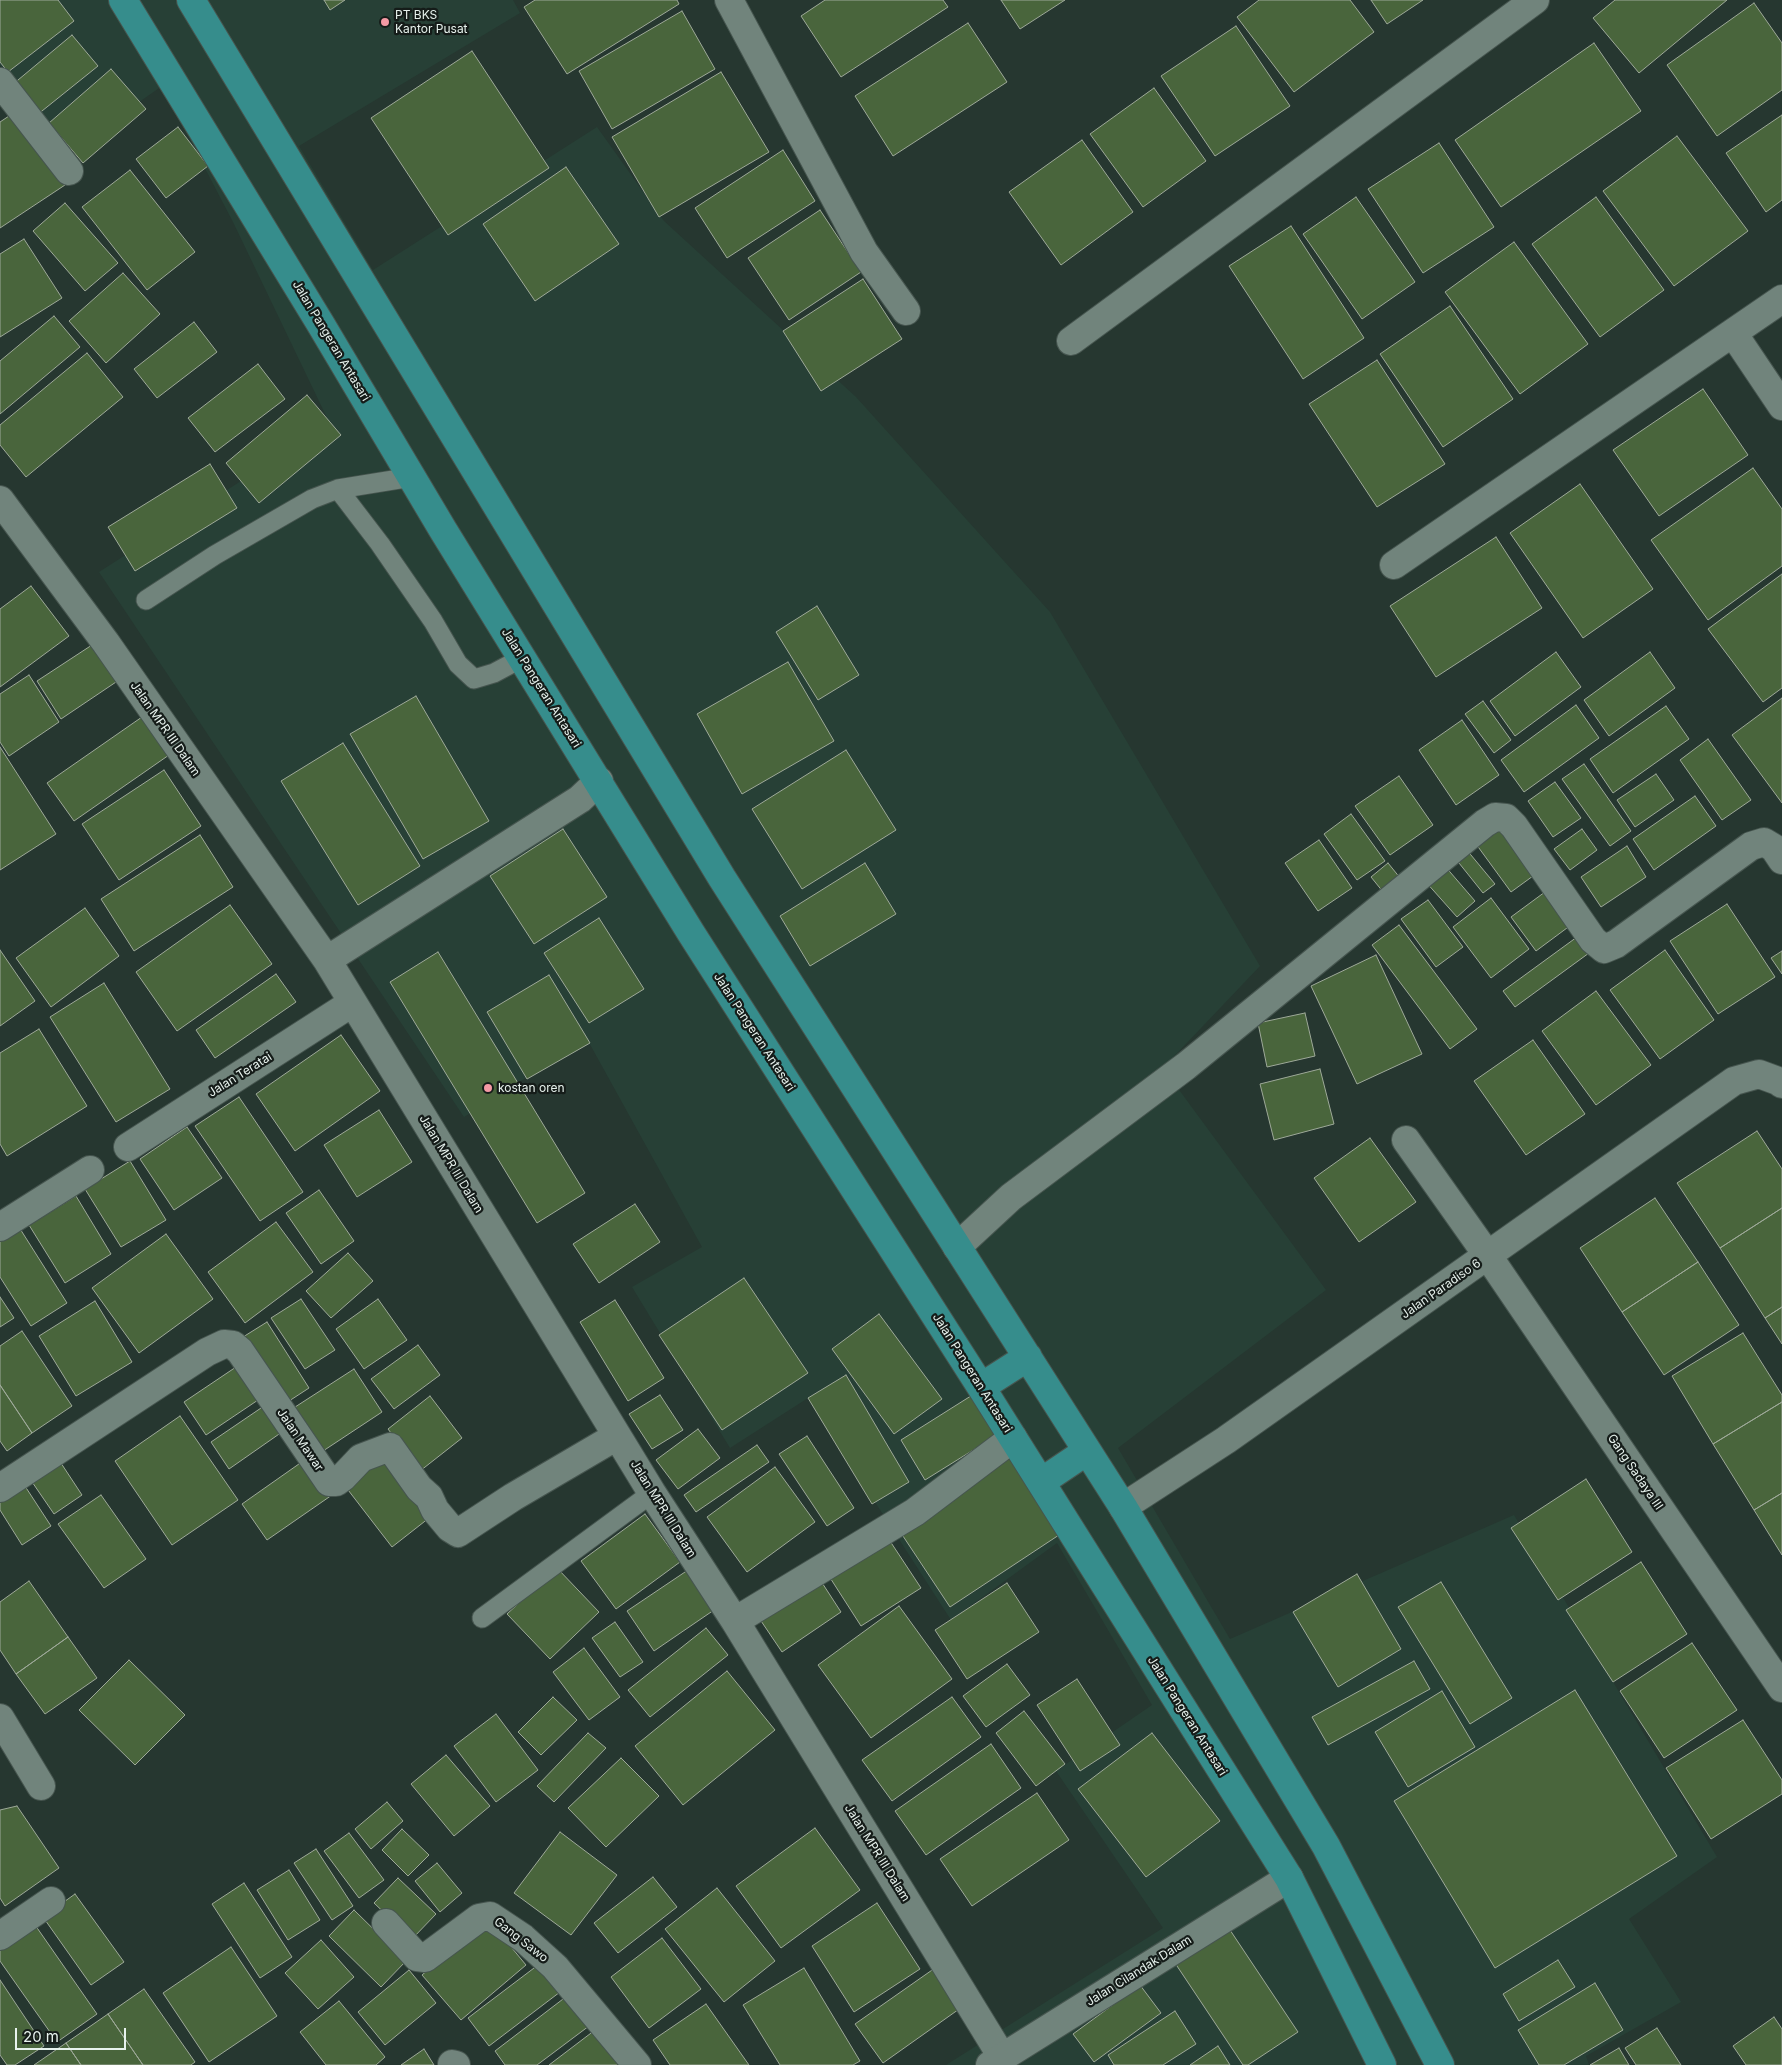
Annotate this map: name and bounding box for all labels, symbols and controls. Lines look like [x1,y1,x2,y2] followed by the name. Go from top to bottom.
[395,8,468,36] place label: PT BKS Kantor Pusat
[379,16,391,28] marker: PT BKS Kantor Pusat
[289,278,373,404] street label: Jalan Pangeran Antasari
[498,626,584,750] street label: Jalan Pangeran Antasari
[127,679,203,779] street label: Jalan MPR III Dalam
[710,970,798,1094] street label: Jalan Pangeran Antasari
[205,1050,275,1100] street label: Jalan Teratai
[498,1081,565,1095] place label: kostan oren
[482,1082,494,1094] marker: kostan oren
[416,1112,486,1216] street label: Jalan MPR III Dalam
[1398,1256,1484,1322] street label: Jalan Paradiso 6
[929,1311,1015,1435] street label: Jalan Pangeran Antasari
[274,1406,326,1474] street label: Jalan Mawar
[1604,1431,1666,1513] street label: Gang Sadaya III
[627,1458,699,1560] street label: Jalan MPR III Dalam
[1144,1654,1230,1778] street label: Jalan Pangeran Antasari
[841,1802,913,1904] street label: Jalan MPR III Dalam
[491,1914,551,1966] street label: Gang Sawo
[1084,1933,1194,2009] street label: Jalan Cilandak Dalam
[18,2018,129,2050] scale bar
[23,2027,59,2046] text: 20 m

